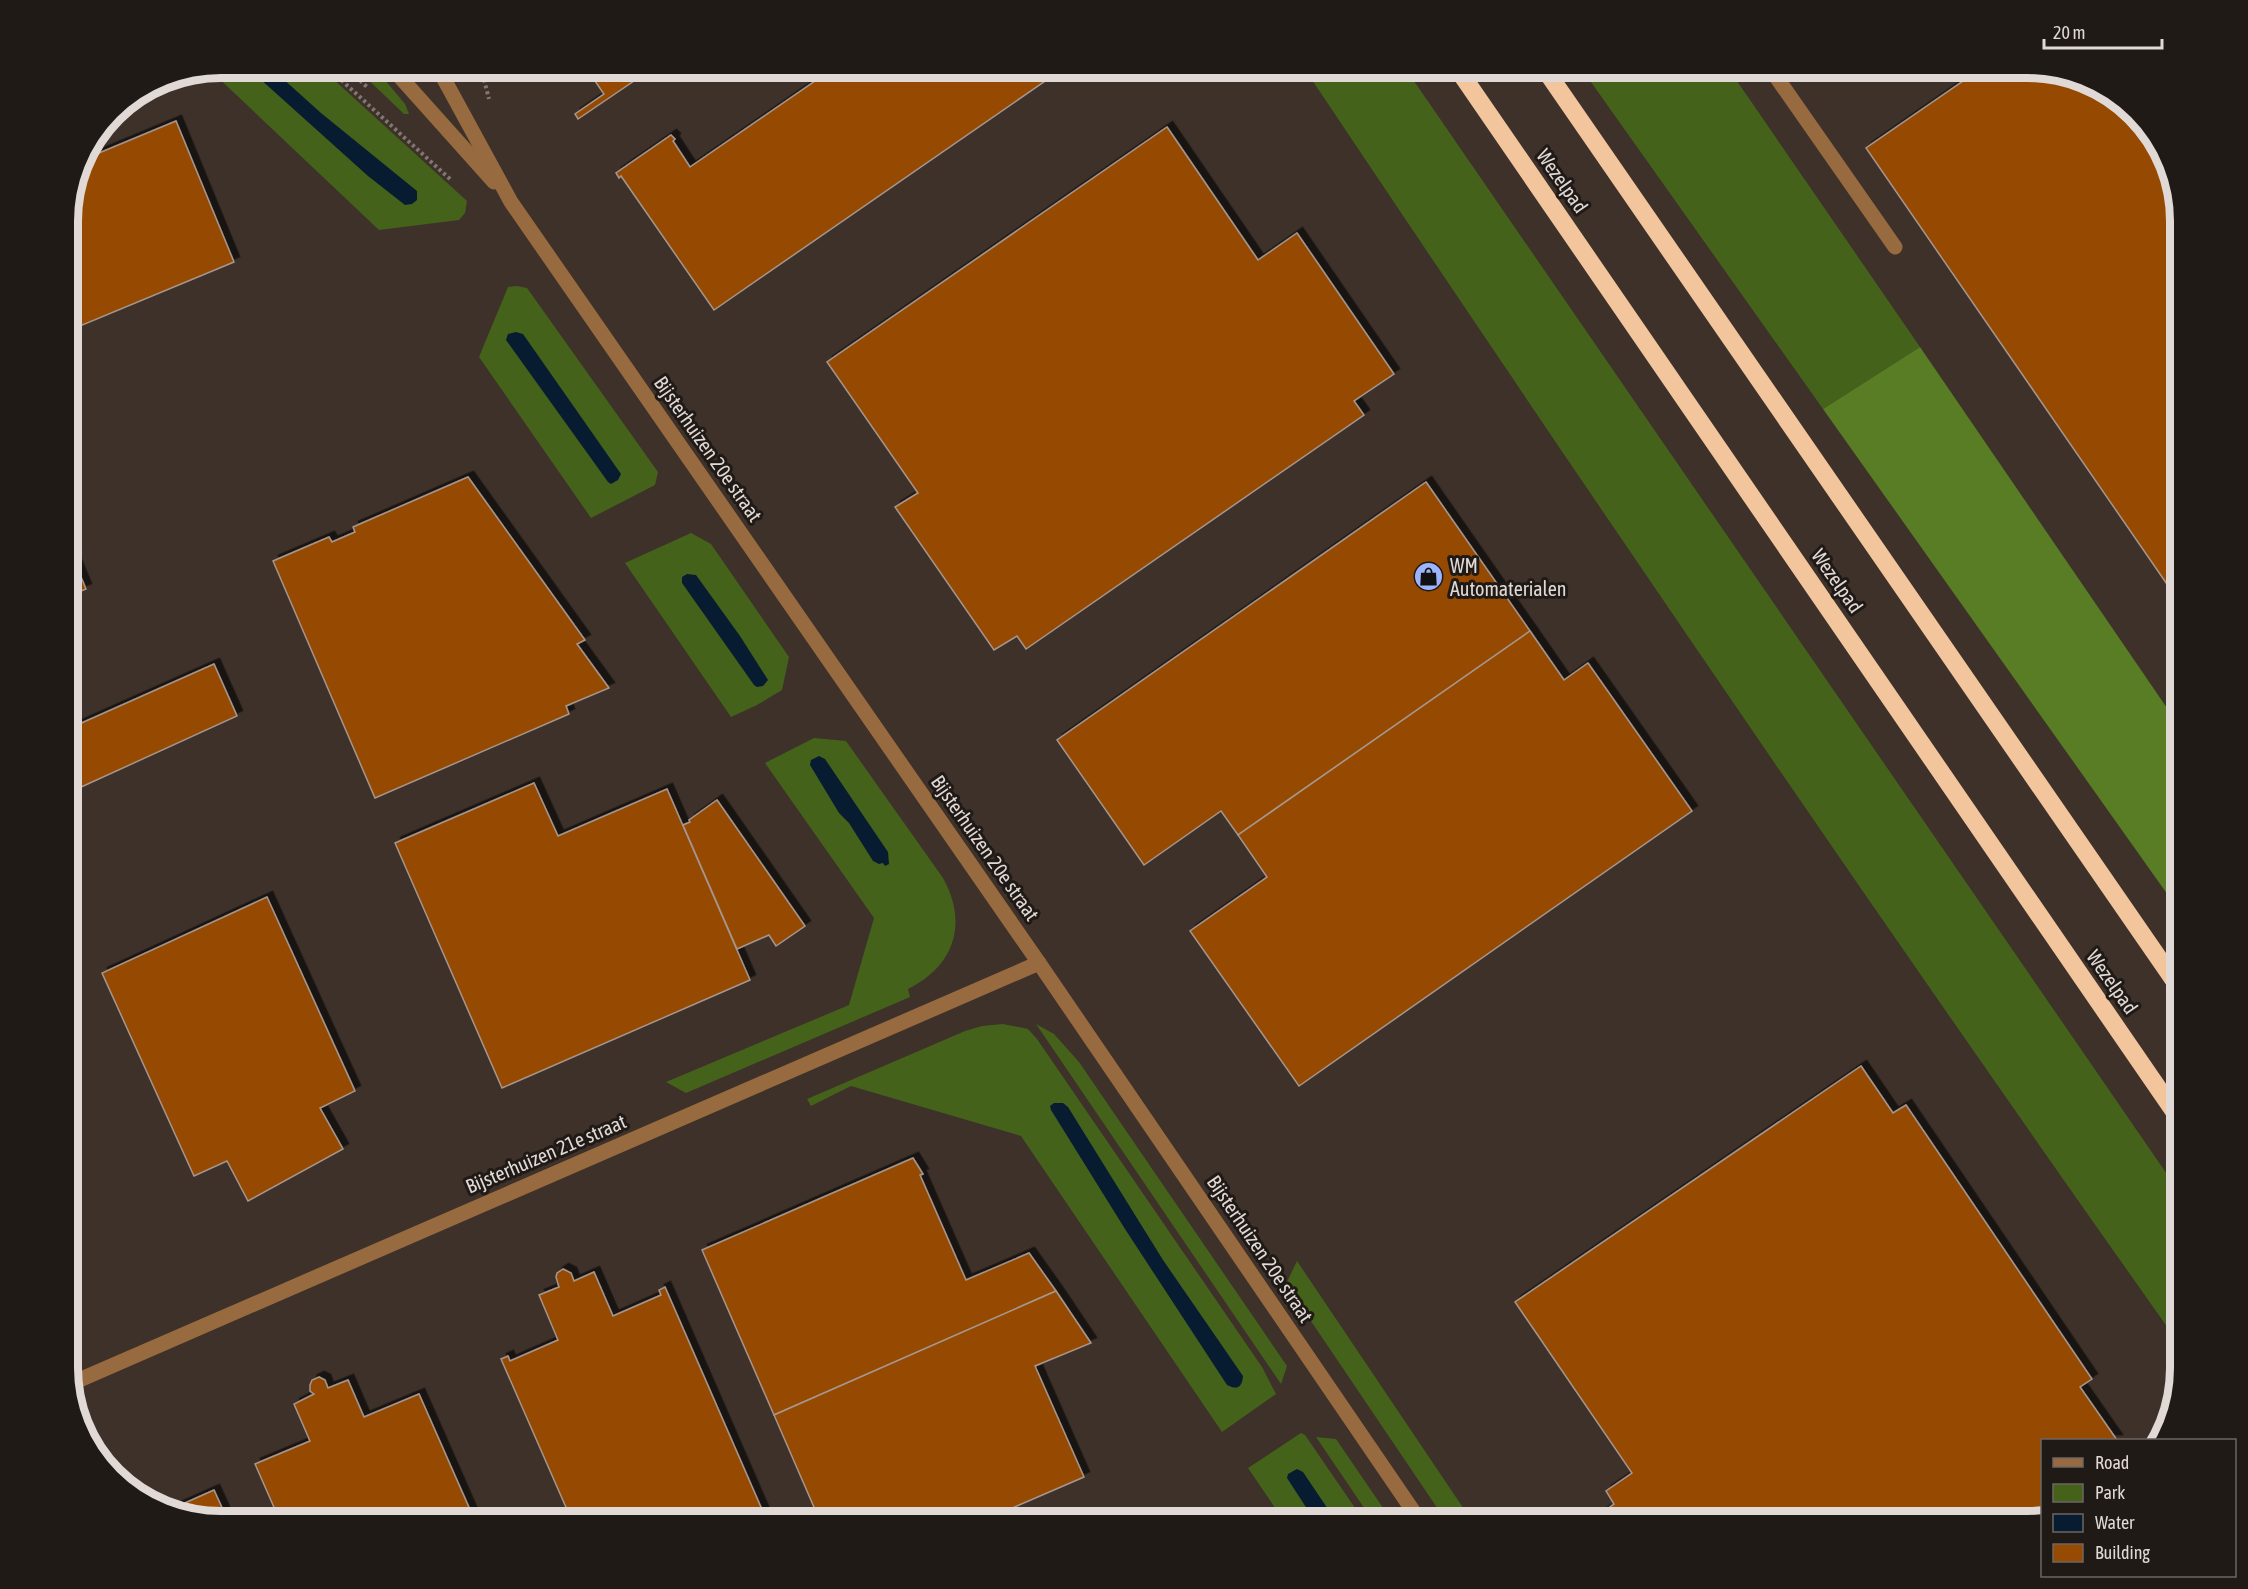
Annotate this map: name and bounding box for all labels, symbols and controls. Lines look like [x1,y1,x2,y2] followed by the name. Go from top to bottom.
[2044,12,2162,50] scale bar
[2053,22,2085,43] text: 20 m
[1532,144,1593,217] street label: Wezelpad
[650,372,767,526] street label: Bijsterhuizen 20e straat
[1807,544,1868,617] street label: Wezelpad
[1450,554,1566,600] place label: WM Automaterialen
[1413,561,1445,593] shop icon: WM Automaterialen
[927,771,1044,925] street label: Bijsterhuizen 20e straat
[2082,945,2143,1018] street label: Wezelpad
[462,1109,630,1198] street label: Bijsterhuizen 21e straat
[1203,1171,1318,1327] street label: Bijsterhuizen 20e straat
[2041,1439,2236,1577] legend
[2095,1452,2129,1473] text: Road
[2095,1482,2125,1503] text: Park
[2095,1512,2135,1533] text: Water
[2095,1542,2150,1563] text: Building

